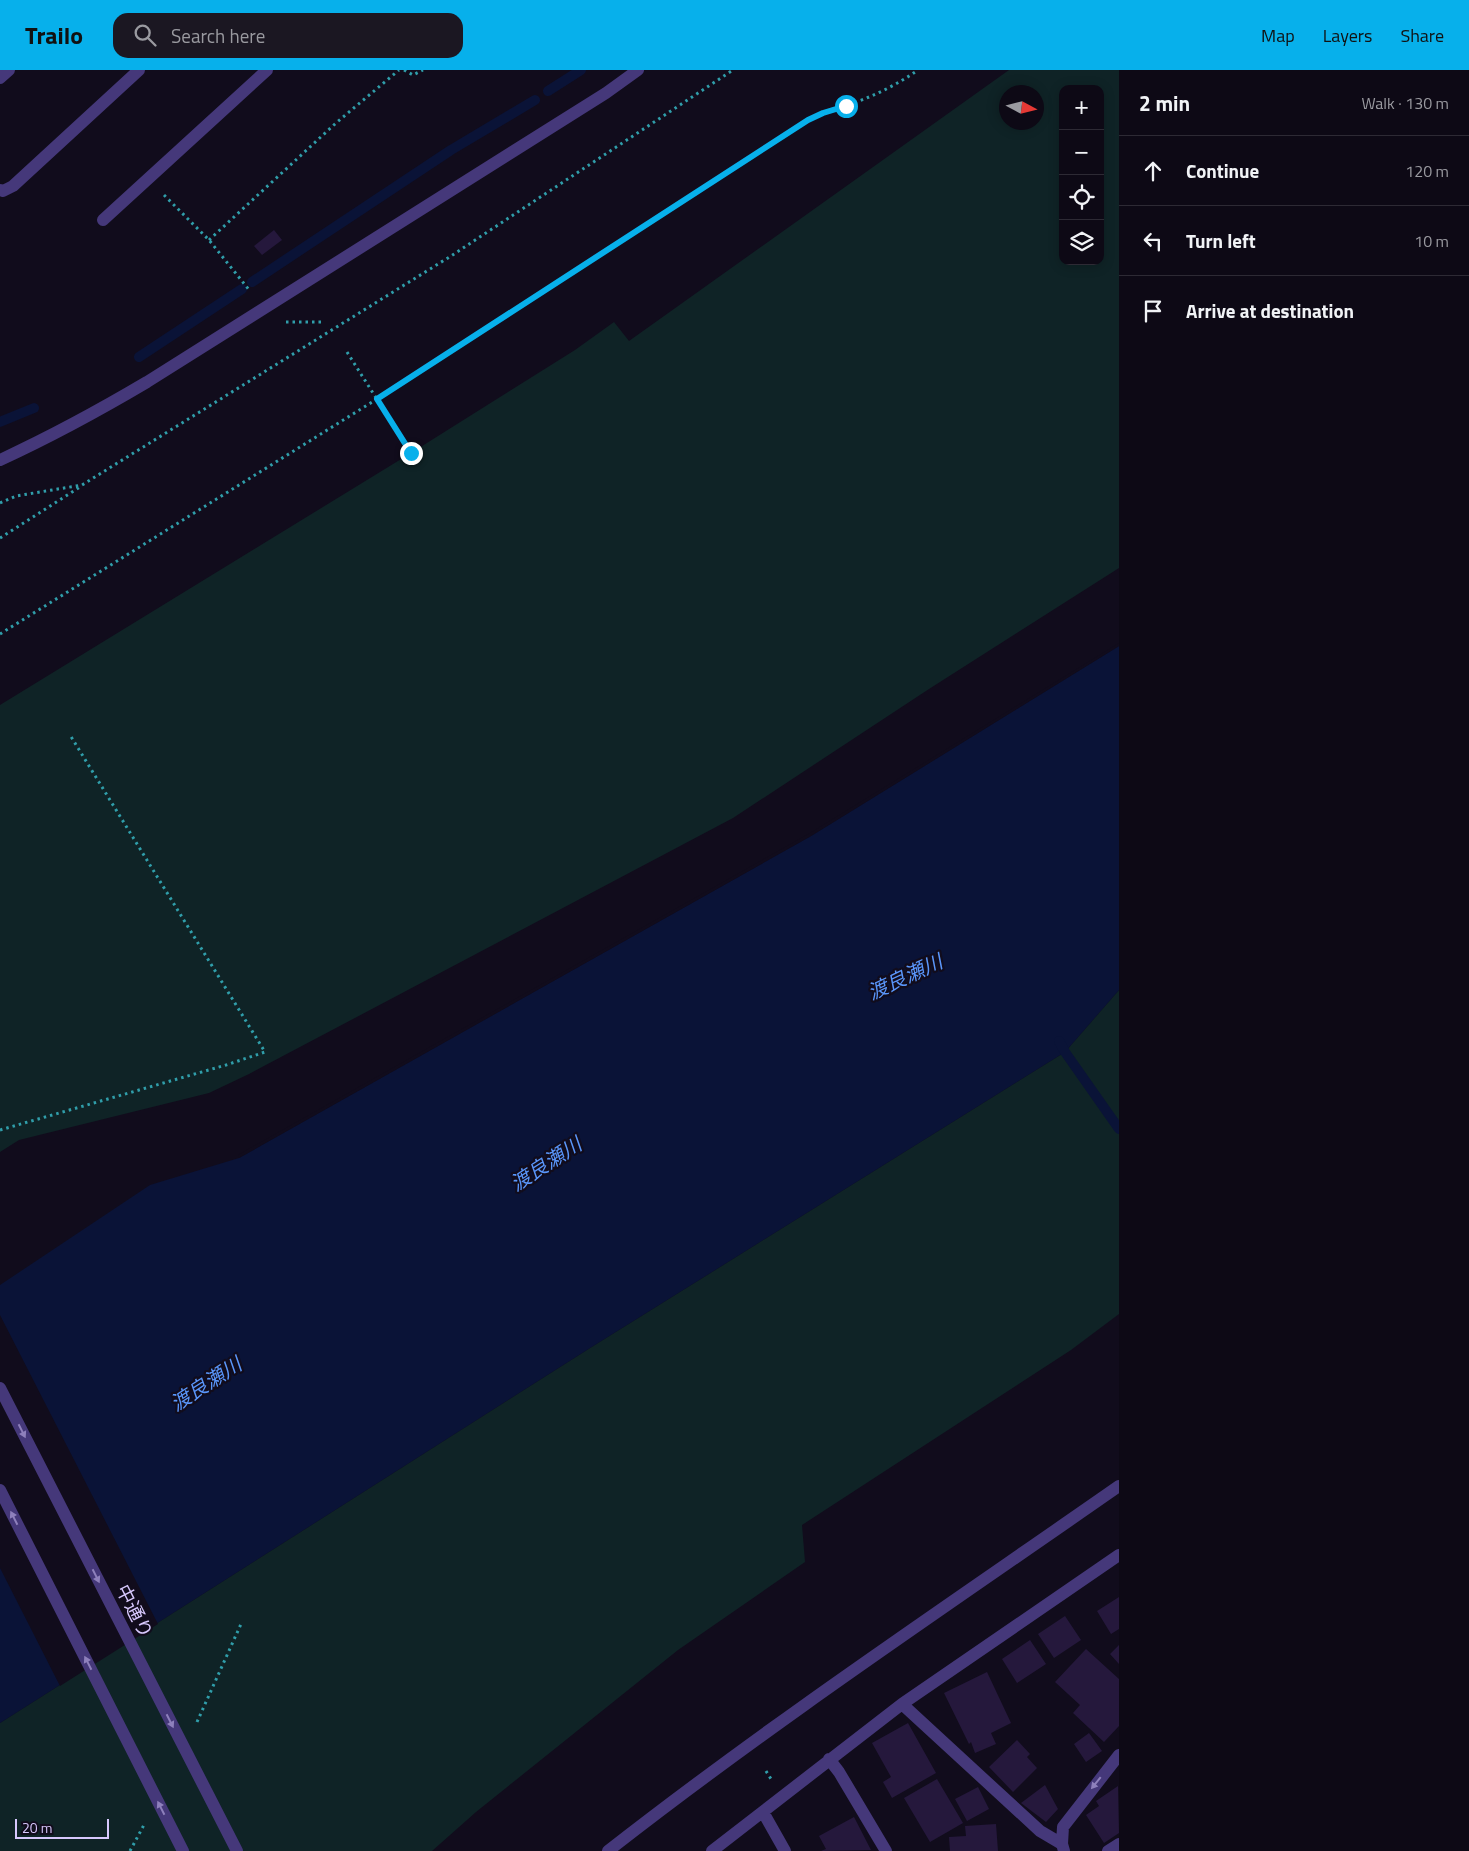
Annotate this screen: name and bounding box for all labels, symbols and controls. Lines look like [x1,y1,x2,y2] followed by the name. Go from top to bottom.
[113,13,463,58] search box
[25,17,83,53] text: Trailo
[131,21,159,49] icon: search
[171,21,265,50] text: Search here
[1261,22,1295,49] text: Map
[1323,22,1372,49] text: Layers
[1400,22,1444,49] text: Share
[999,85,1044,130] north arrow
[1059,85,1104,265] map controls
[1059,85,1104,130] button: +
[1139,87,1190,119] text: 2 min
[1361,91,1449,115] text: Walk · 130 m
[835,95,858,118] route start
[1059,130,1104,175] button: −
[1186,156,1259,185] text: Continue
[1139,157,1167,185] icon: ahead
[1405,159,1449,183] text: 120 m
[1059,175,1104,220] button: locate
[1059,220,1104,265] button: layers
[1186,226,1256,255] text: Turn left
[1139,227,1167,255] icon: left
[1414,229,1449,253] text: 10 m
[1186,296,1354,325] text: Arrive at destination
[1139,297,1167,325] icon: arrive
[400,442,423,465] route end
[862,945,949,1007] water label: 渡良瀬川
[504,1128,589,1198] water label: 渡良瀬川
[164,1348,249,1418] water label: 渡良瀬川
[18,1424,26,1439] one-way arrow
[10,1511,18,1525] one-way arrow
[92,1569,100,1583] one-way arrow
[110,1579,161,1643] street label: 中通り
[84,1655,92,1670] one-way arrow
[166,1713,174,1728] one-way arrow
[1091,1776,1102,1789] one-way arrow
[157,1800,165,1815] one-way arrow
[15,1816,109,1839] scale bar
[22,1817,52,1838] text: 20 m

